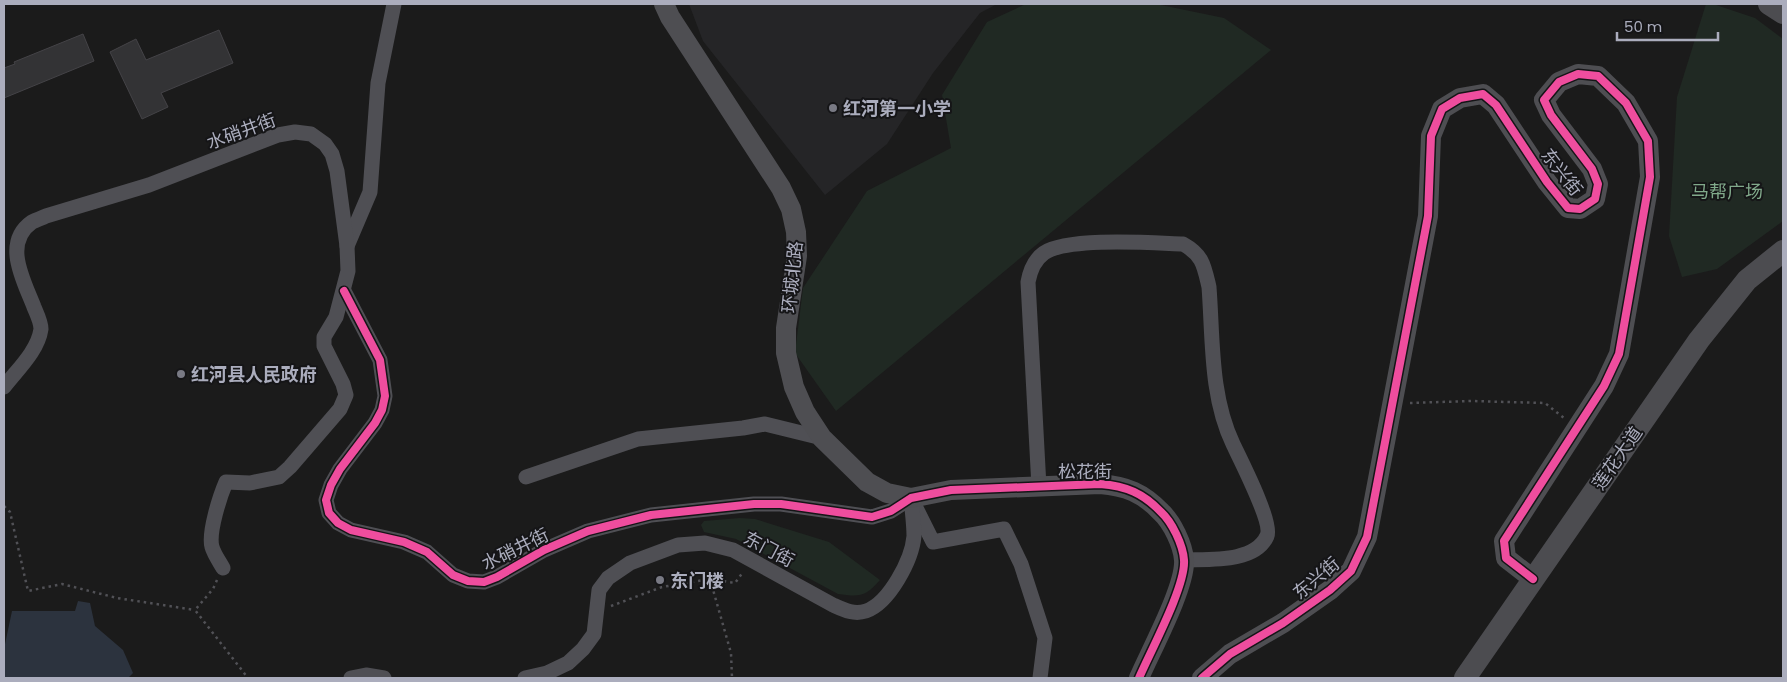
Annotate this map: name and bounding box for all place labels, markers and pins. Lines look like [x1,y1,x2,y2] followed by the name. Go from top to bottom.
[843,96,951,121] place label: 红河第一小学
[827,102,839,114] marker: 红河第一小学
[191,362,317,387] place label: 红河县人民政府
[175,368,187,380] marker: 红河县人民政府
[670,568,724,593] place label: 东门楼
[654,574,666,586] marker: 东门楼

